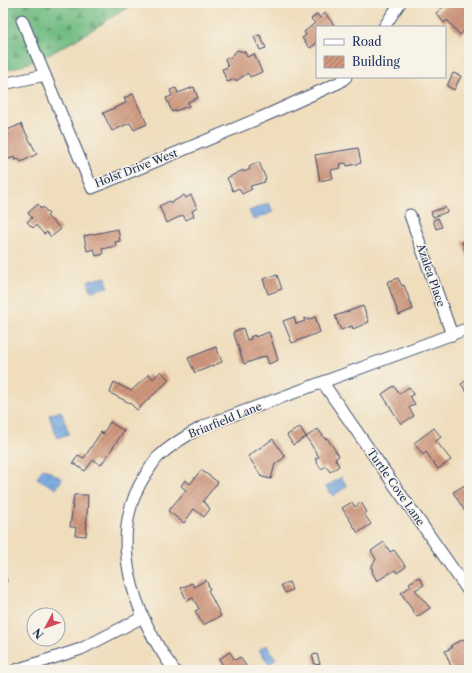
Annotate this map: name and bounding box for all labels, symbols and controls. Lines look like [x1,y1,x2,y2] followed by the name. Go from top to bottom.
[316,26,446,78] legend
[352,34,382,49] text: Road
[352,54,400,69] text: Building
[93,146,180,190] street label: Holst Drive West
[413,241,448,308] street label: Azalea Place
[186,399,264,441] street label: Briarfield Lane
[364,446,428,528] street label: Turtle Cove Lane
[26,607,66,647] north arrow
[30,625,47,642] text: N

